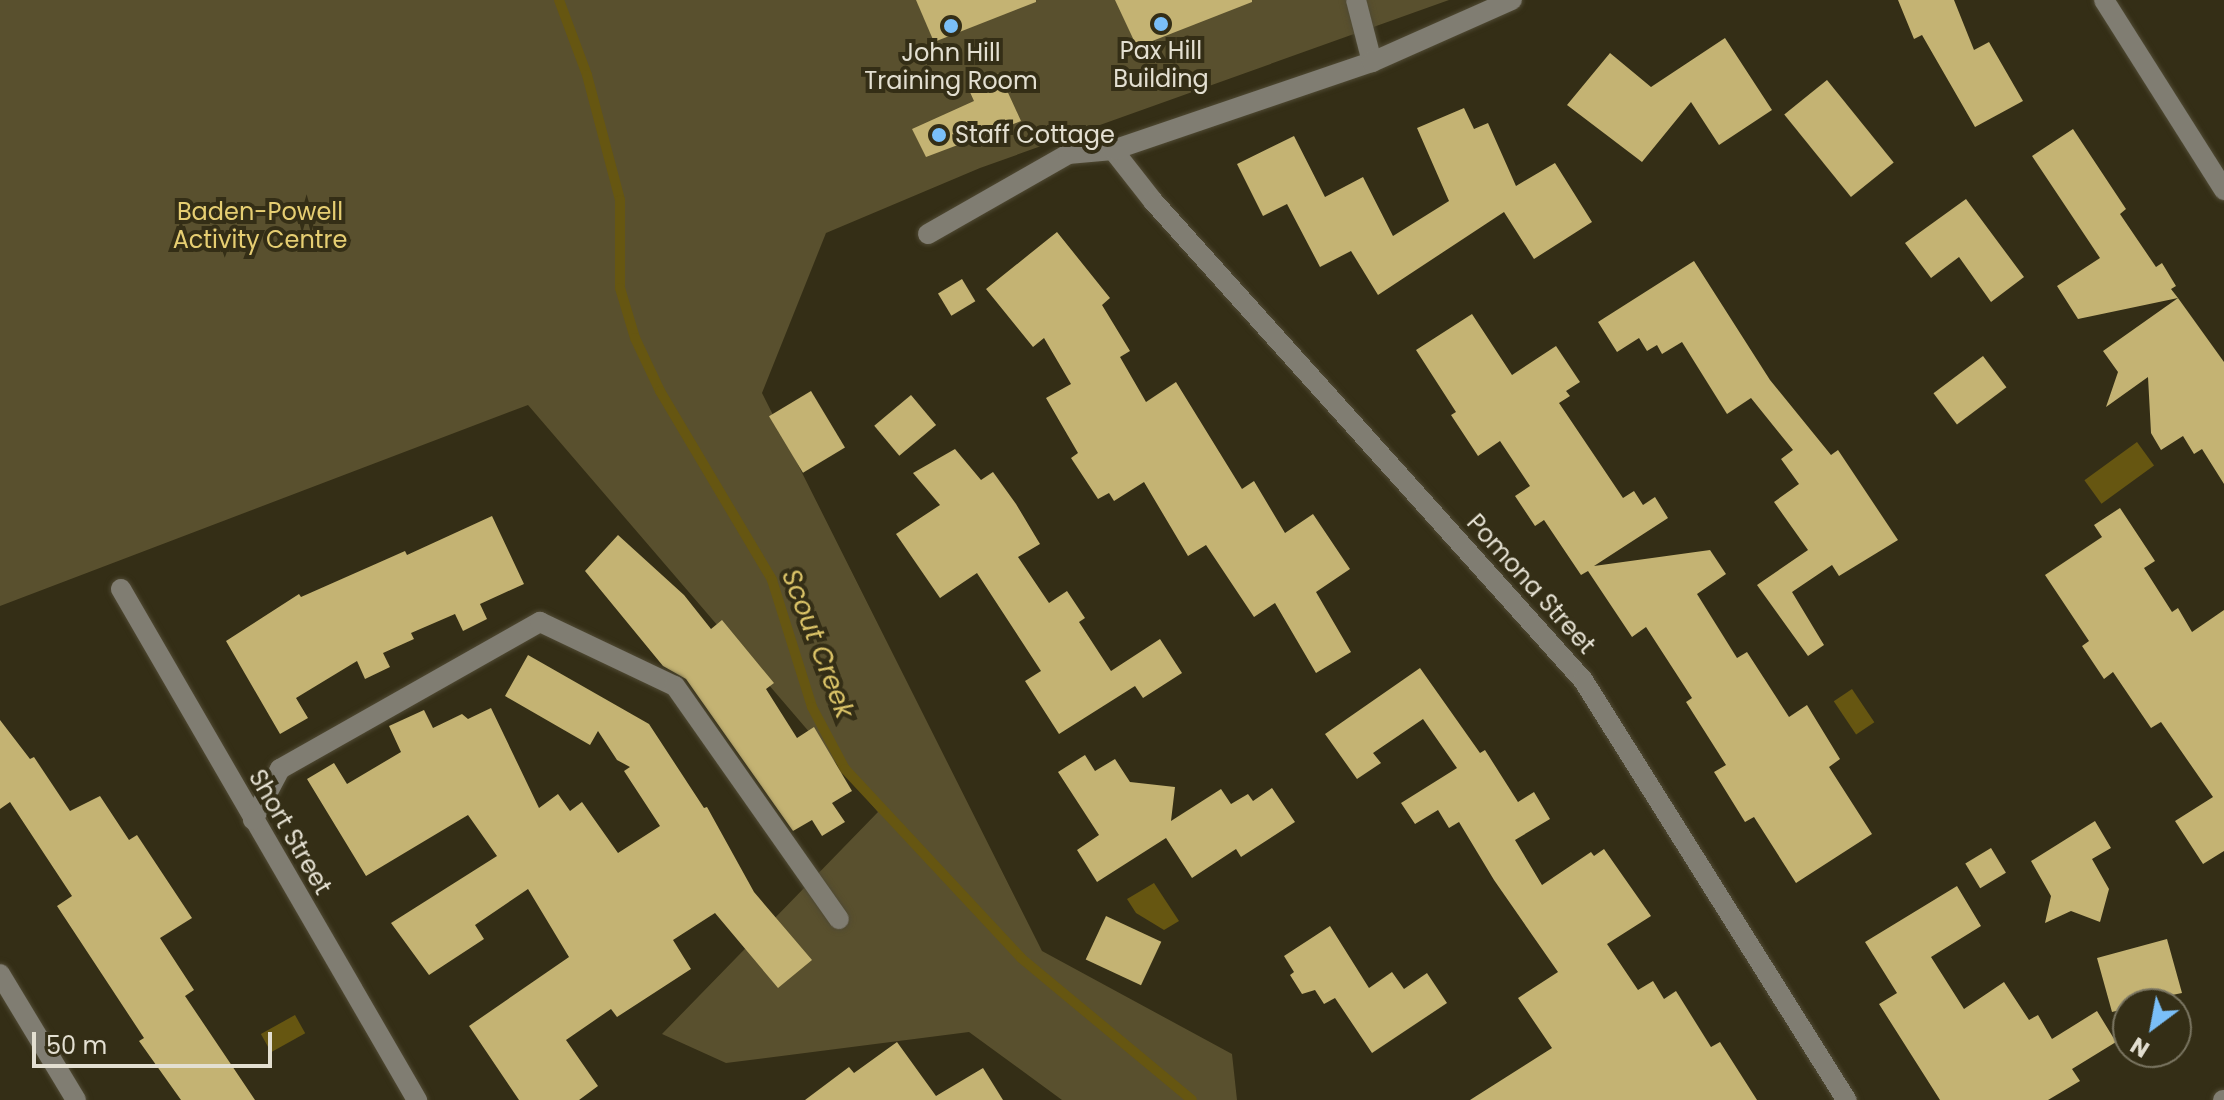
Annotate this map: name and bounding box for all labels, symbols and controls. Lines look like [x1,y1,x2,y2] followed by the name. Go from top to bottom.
[1152,15,1170,33] marker: Pax Hill Building
[942,17,960,35] marker: John Hill Training Room
[1113,37,1209,93] place label: Pax Hill Building
[864,39,1038,95] place label: John Hill Training Room
[955,121,1115,149] place label: Staff Cottage
[930,126,948,144] marker: Staff Cottage
[173,198,347,254] park label: Baden-Powell Activity Centre
[1461,508,1601,660] street label: Pomona Street
[774,565,860,723] water label: Scout Creek
[243,765,337,899] street label: Short Street
[2112,988,2192,1068] north arrow
[36,1016,276,1066] scale bar
[46,1029,107,1062] text: 50 m
[2125,1030,2155,1065] text: N

